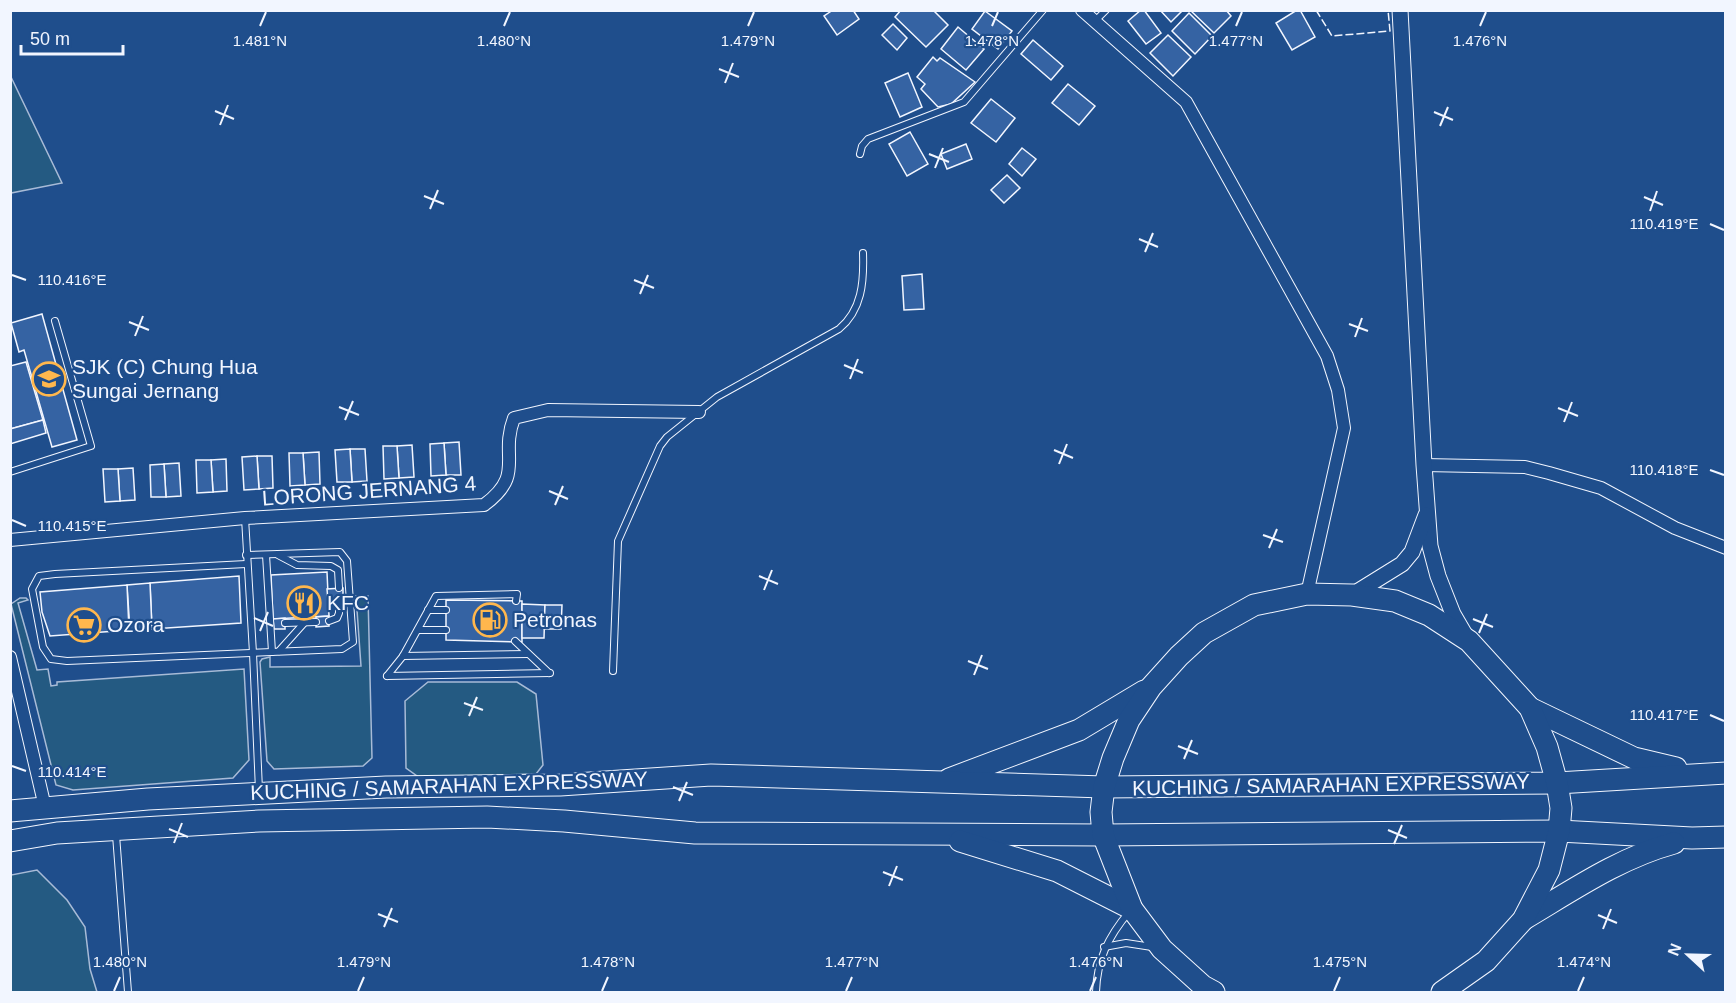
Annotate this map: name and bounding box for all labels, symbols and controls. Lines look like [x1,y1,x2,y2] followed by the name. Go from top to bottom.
[21,18,123,56] scale bar
[30,29,70,49] text: 50 m
[233,32,287,49] text: 1.481°N
[477,32,531,49] text: 1.480°N
[721,32,775,49] text: 1.479°N
[965,32,1019,49] text: 1.478°N
[1209,32,1263,49] text: 1.477°N
[1453,32,1507,49] text: 1.476°N
[1629,215,1699,232] text: 110.419°E
[37,271,107,288] text: 110.416°E
[72,355,258,402] place label: SJK (C) Chung Hua Sungai Jernang
[31,361,67,397] school or university icon: SJK (C) Chung Hua Sungai Jernang
[1629,461,1699,478] text: 110.418°E
[261,472,477,509] street label: LORONG JERNANG 4
[37,517,107,534] text: 110.415°E
[286,585,322,621] restaurant icon: KFC
[327,591,369,614] place label: KFC
[472,602,508,638] fuel station icon: Petronas
[66,607,102,643] supermarket icon: Ozora
[513,608,597,631] place label: Petronas
[107,613,165,636] place label: Ozora
[1629,706,1699,723] text: 110.417°E
[37,763,107,780] text: 110.414°E
[250,767,648,804] street label: KUCHING / SAMARAHAN EXPRESSWAY
[1132,770,1530,799] street label: KUCHING / SAMARAHAN EXPRESSWAY
[1658,925,1718,985] north arrow
[1665,941,1685,958] text: N
[93,953,147,970] text: 1.480°N
[337,953,391,970] text: 1.479°N
[581,953,635,970] text: 1.478°N
[825,953,879,970] text: 1.477°N
[1069,953,1123,970] text: 1.476°N
[1313,953,1367,970] text: 1.475°N
[1557,953,1611,970] text: 1.474°N

